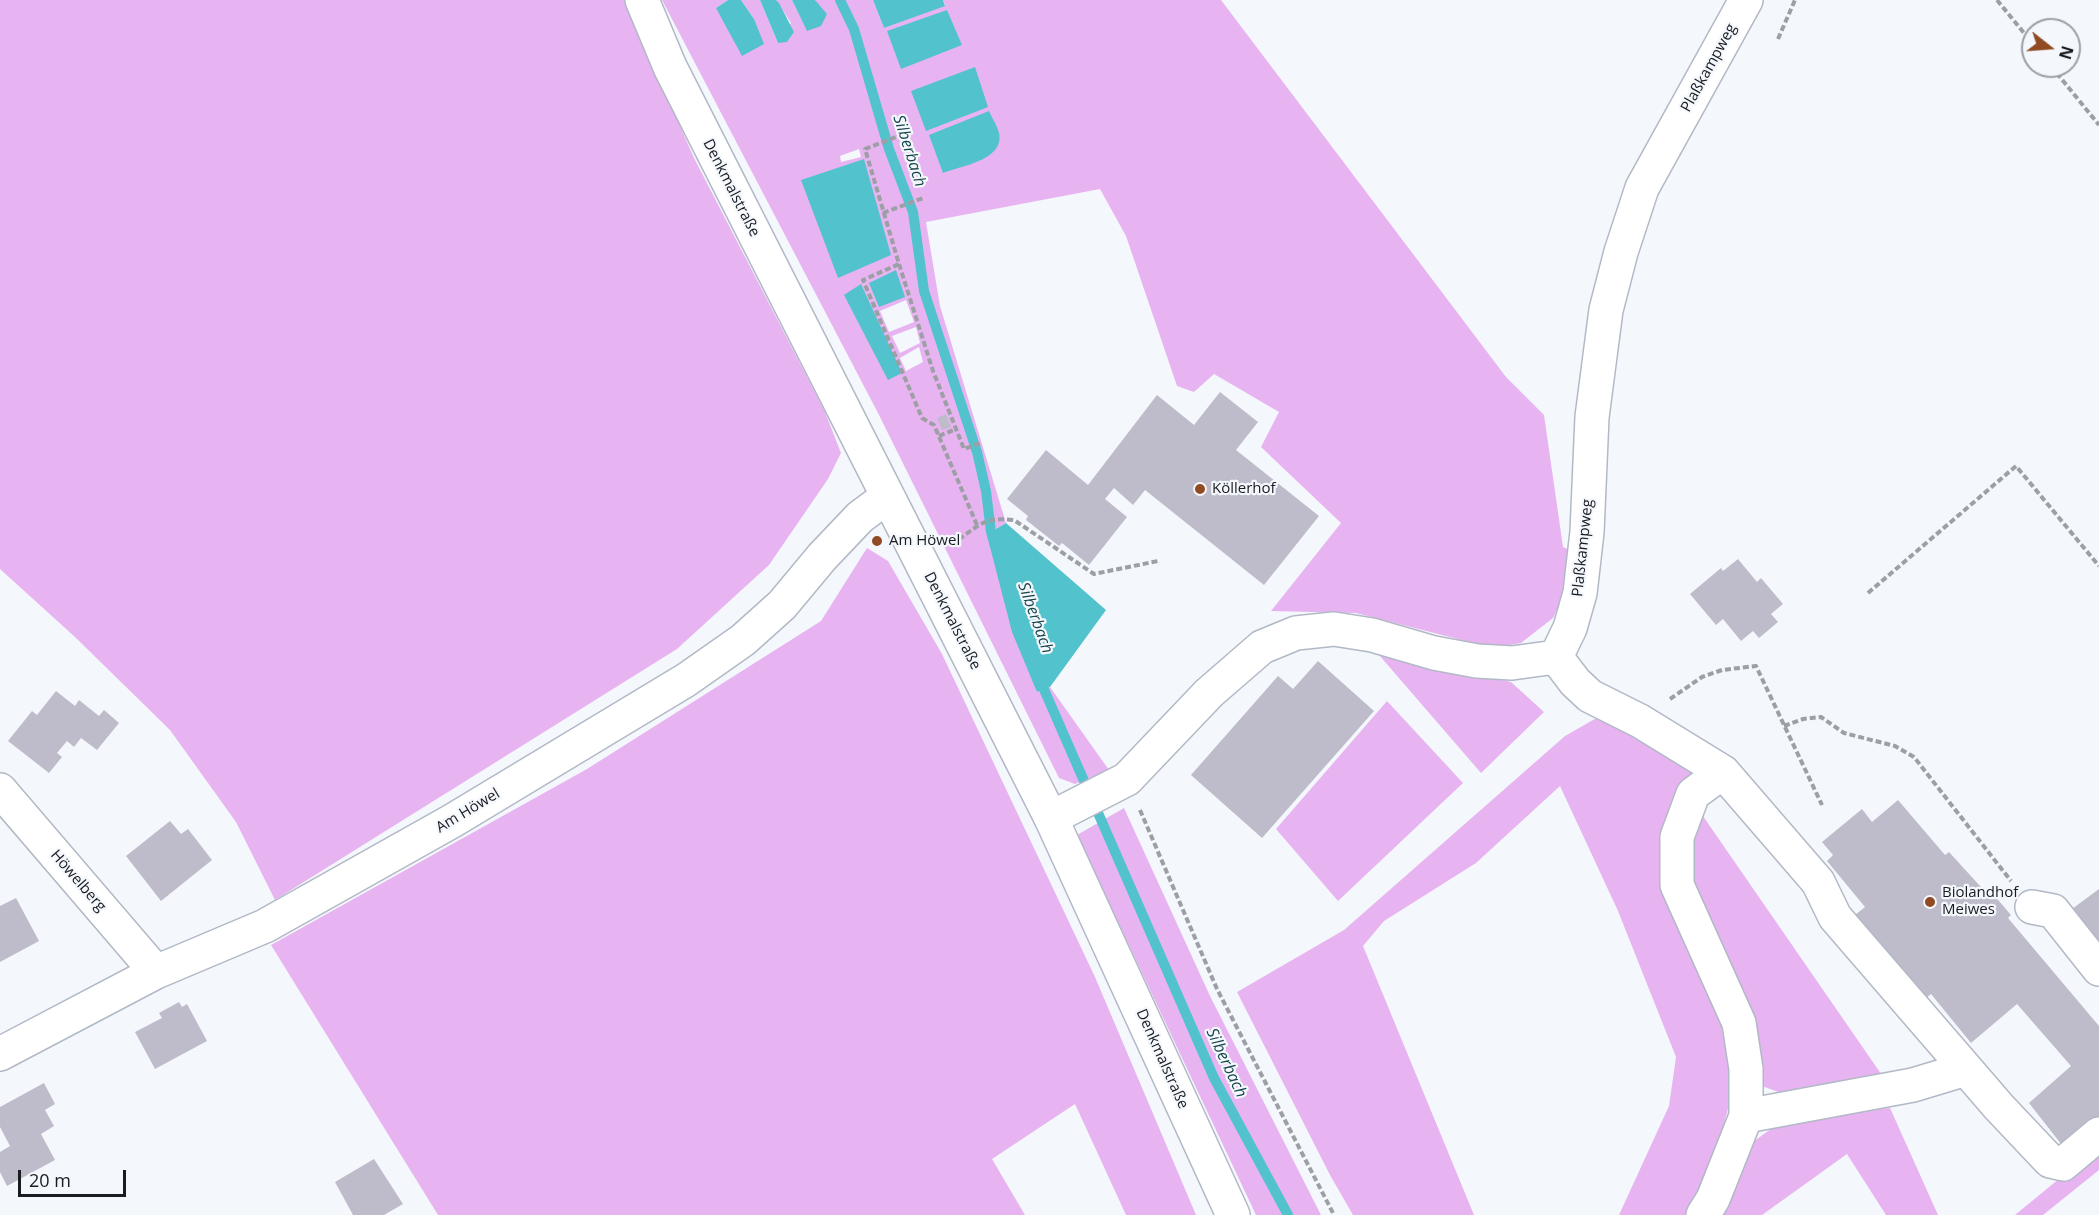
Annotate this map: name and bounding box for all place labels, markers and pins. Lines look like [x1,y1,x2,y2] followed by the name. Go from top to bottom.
[1212,480,1276,498] place label: Köllerhof
[1193,482,1207,496] marker: Köllerhof
[889,532,960,550] place label: Am Höwel
[870,534,884,548] marker: Am Höwel
[1942,884,2018,919] place label: Biolandhof Meiwes
[1923,895,1937,909] marker: Biolandhof Meiwes

